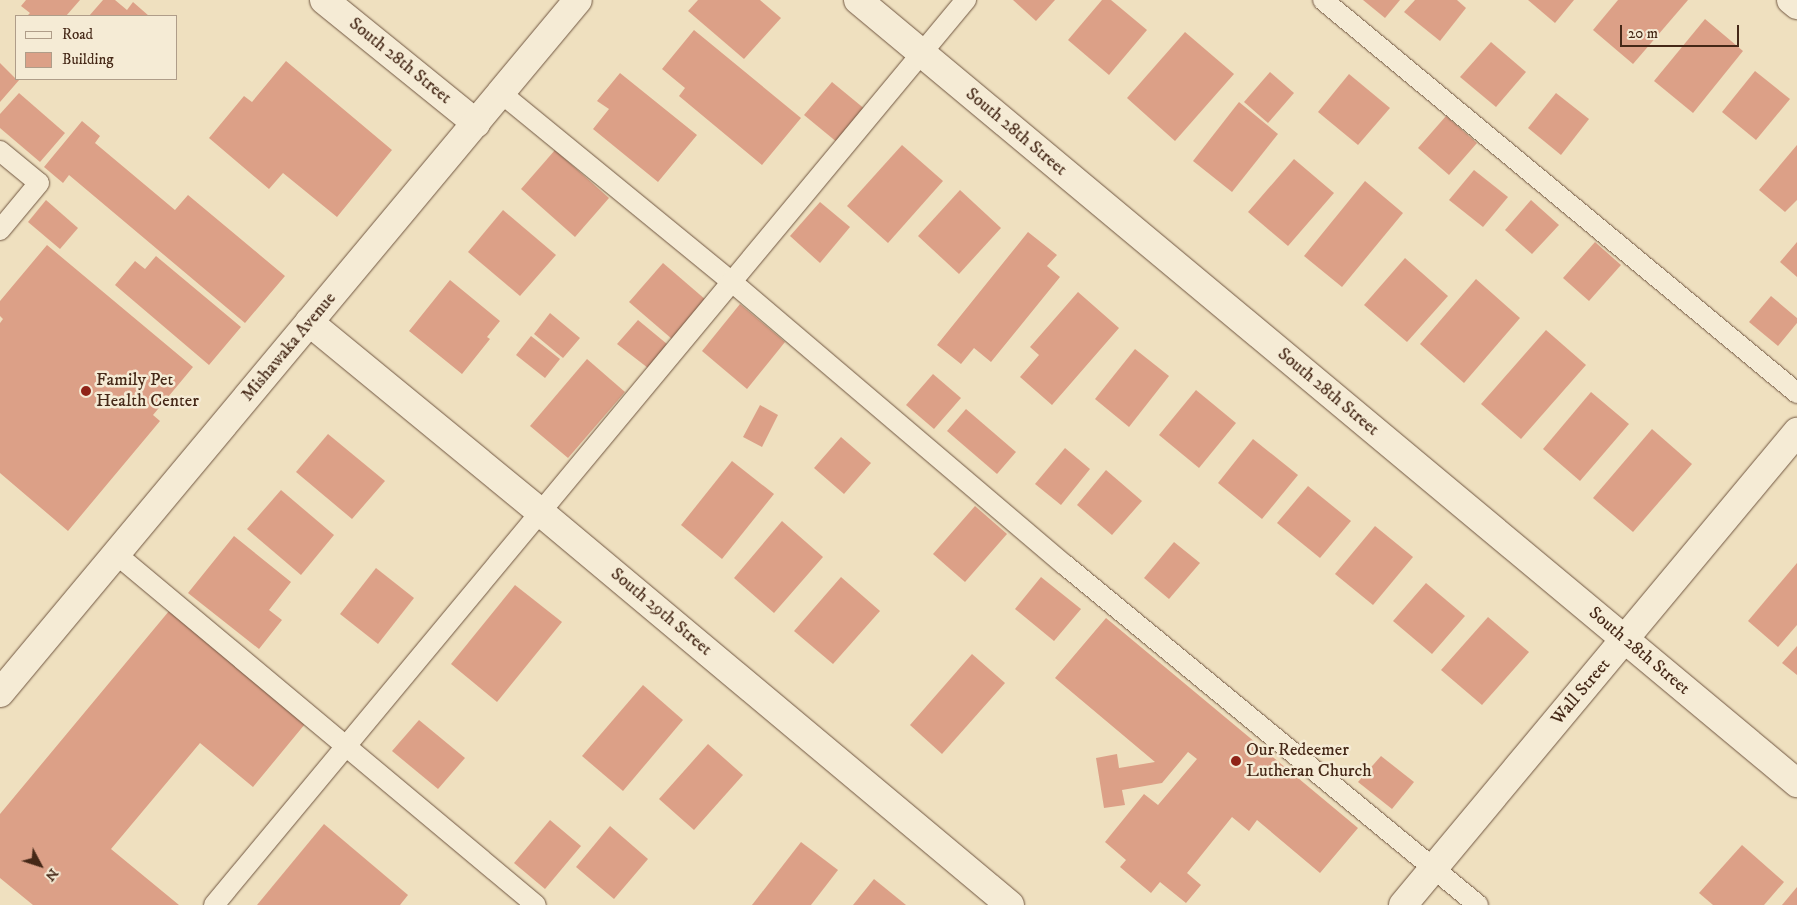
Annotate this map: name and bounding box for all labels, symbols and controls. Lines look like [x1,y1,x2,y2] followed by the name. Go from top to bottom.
[344,13,456,109] street label: South 28th Street
[15,15,178,80] legend
[1622,15,1741,47] scale bar
[1628,24,1658,43] text: 20 m
[62,25,93,44] text: Road
[62,50,114,69] text: Building
[961,83,1071,181] street label: South 28th Street
[237,288,341,406] street label: Mishawaka Avenue
[1273,343,1383,441] street label: South 28th Street
[96,370,199,412] place label: Family Pet Health Center
[80,385,92,397] marker: Family Pet Health Center
[606,563,716,661] street label: South 29th Street
[1584,602,1694,700] street label: South 28th Street
[1547,654,1615,730] street label: Wall Street
[1246,740,1372,782] place label: Our Redeemer Lutheran Church
[1230,755,1242,767] marker: Our Redeemer Lutheran Church
[15,840,65,890] north arrow
[41,864,62,885] text: N

